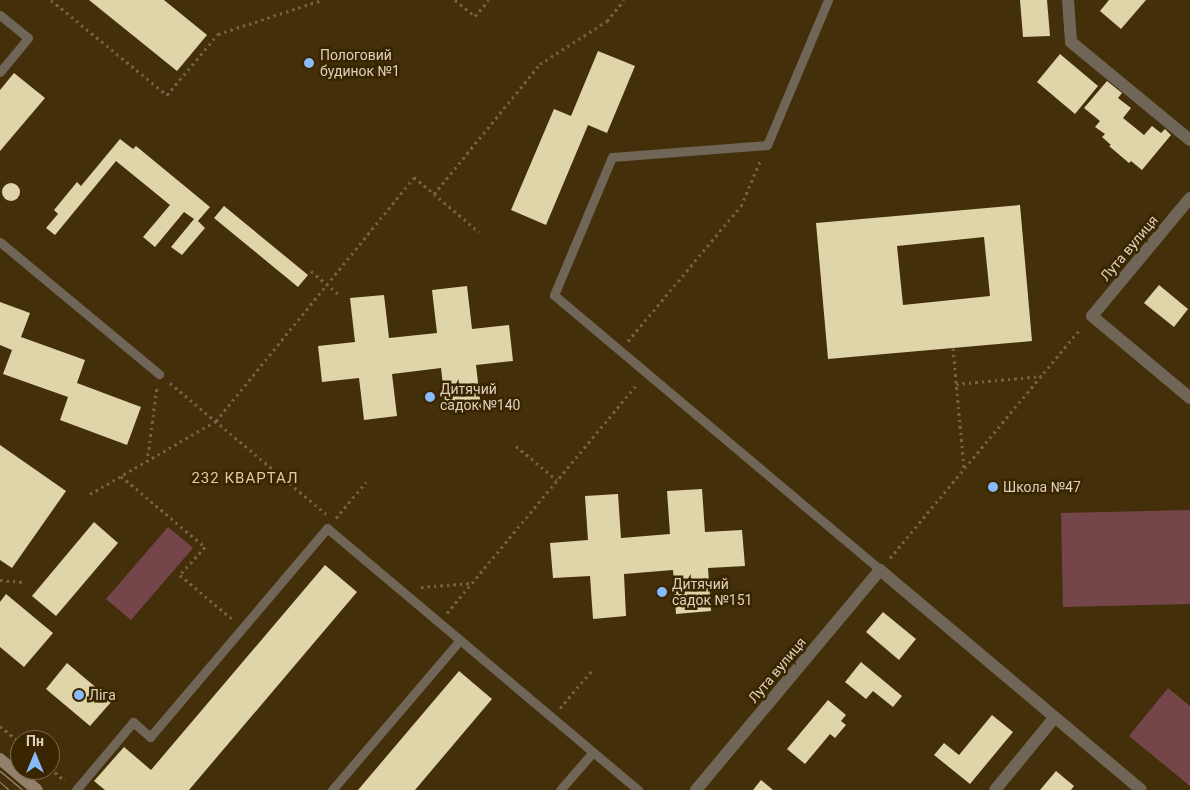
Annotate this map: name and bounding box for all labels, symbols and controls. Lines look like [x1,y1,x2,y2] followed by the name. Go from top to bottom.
[320,47,400,80] place label: Пологовий будинок №1
[302,56,316,70] marker: Пологовий будинок №1
[1097,212,1161,284] street label: Лута вулиця
[440,381,520,414] place label: Дитячий садок №140
[424,391,436,403] marker: Дитячий садок №140
[190,470,300,488] district label: 232 КВАРТАЛ
[1003,479,1081,495] place label: Школа №47
[987,481,999,493] marker: Школа №47
[672,576,752,608] place label: Дитячий садок №151
[656,586,668,598] marker: Дитячий садок №151
[745,634,809,706] street label: Лута вулиця
[89,687,116,703] place label: Ліга
[73,689,85,701] marker: Ліга
[10,730,60,780] north arrow
[26,733,44,749] text: Пн

